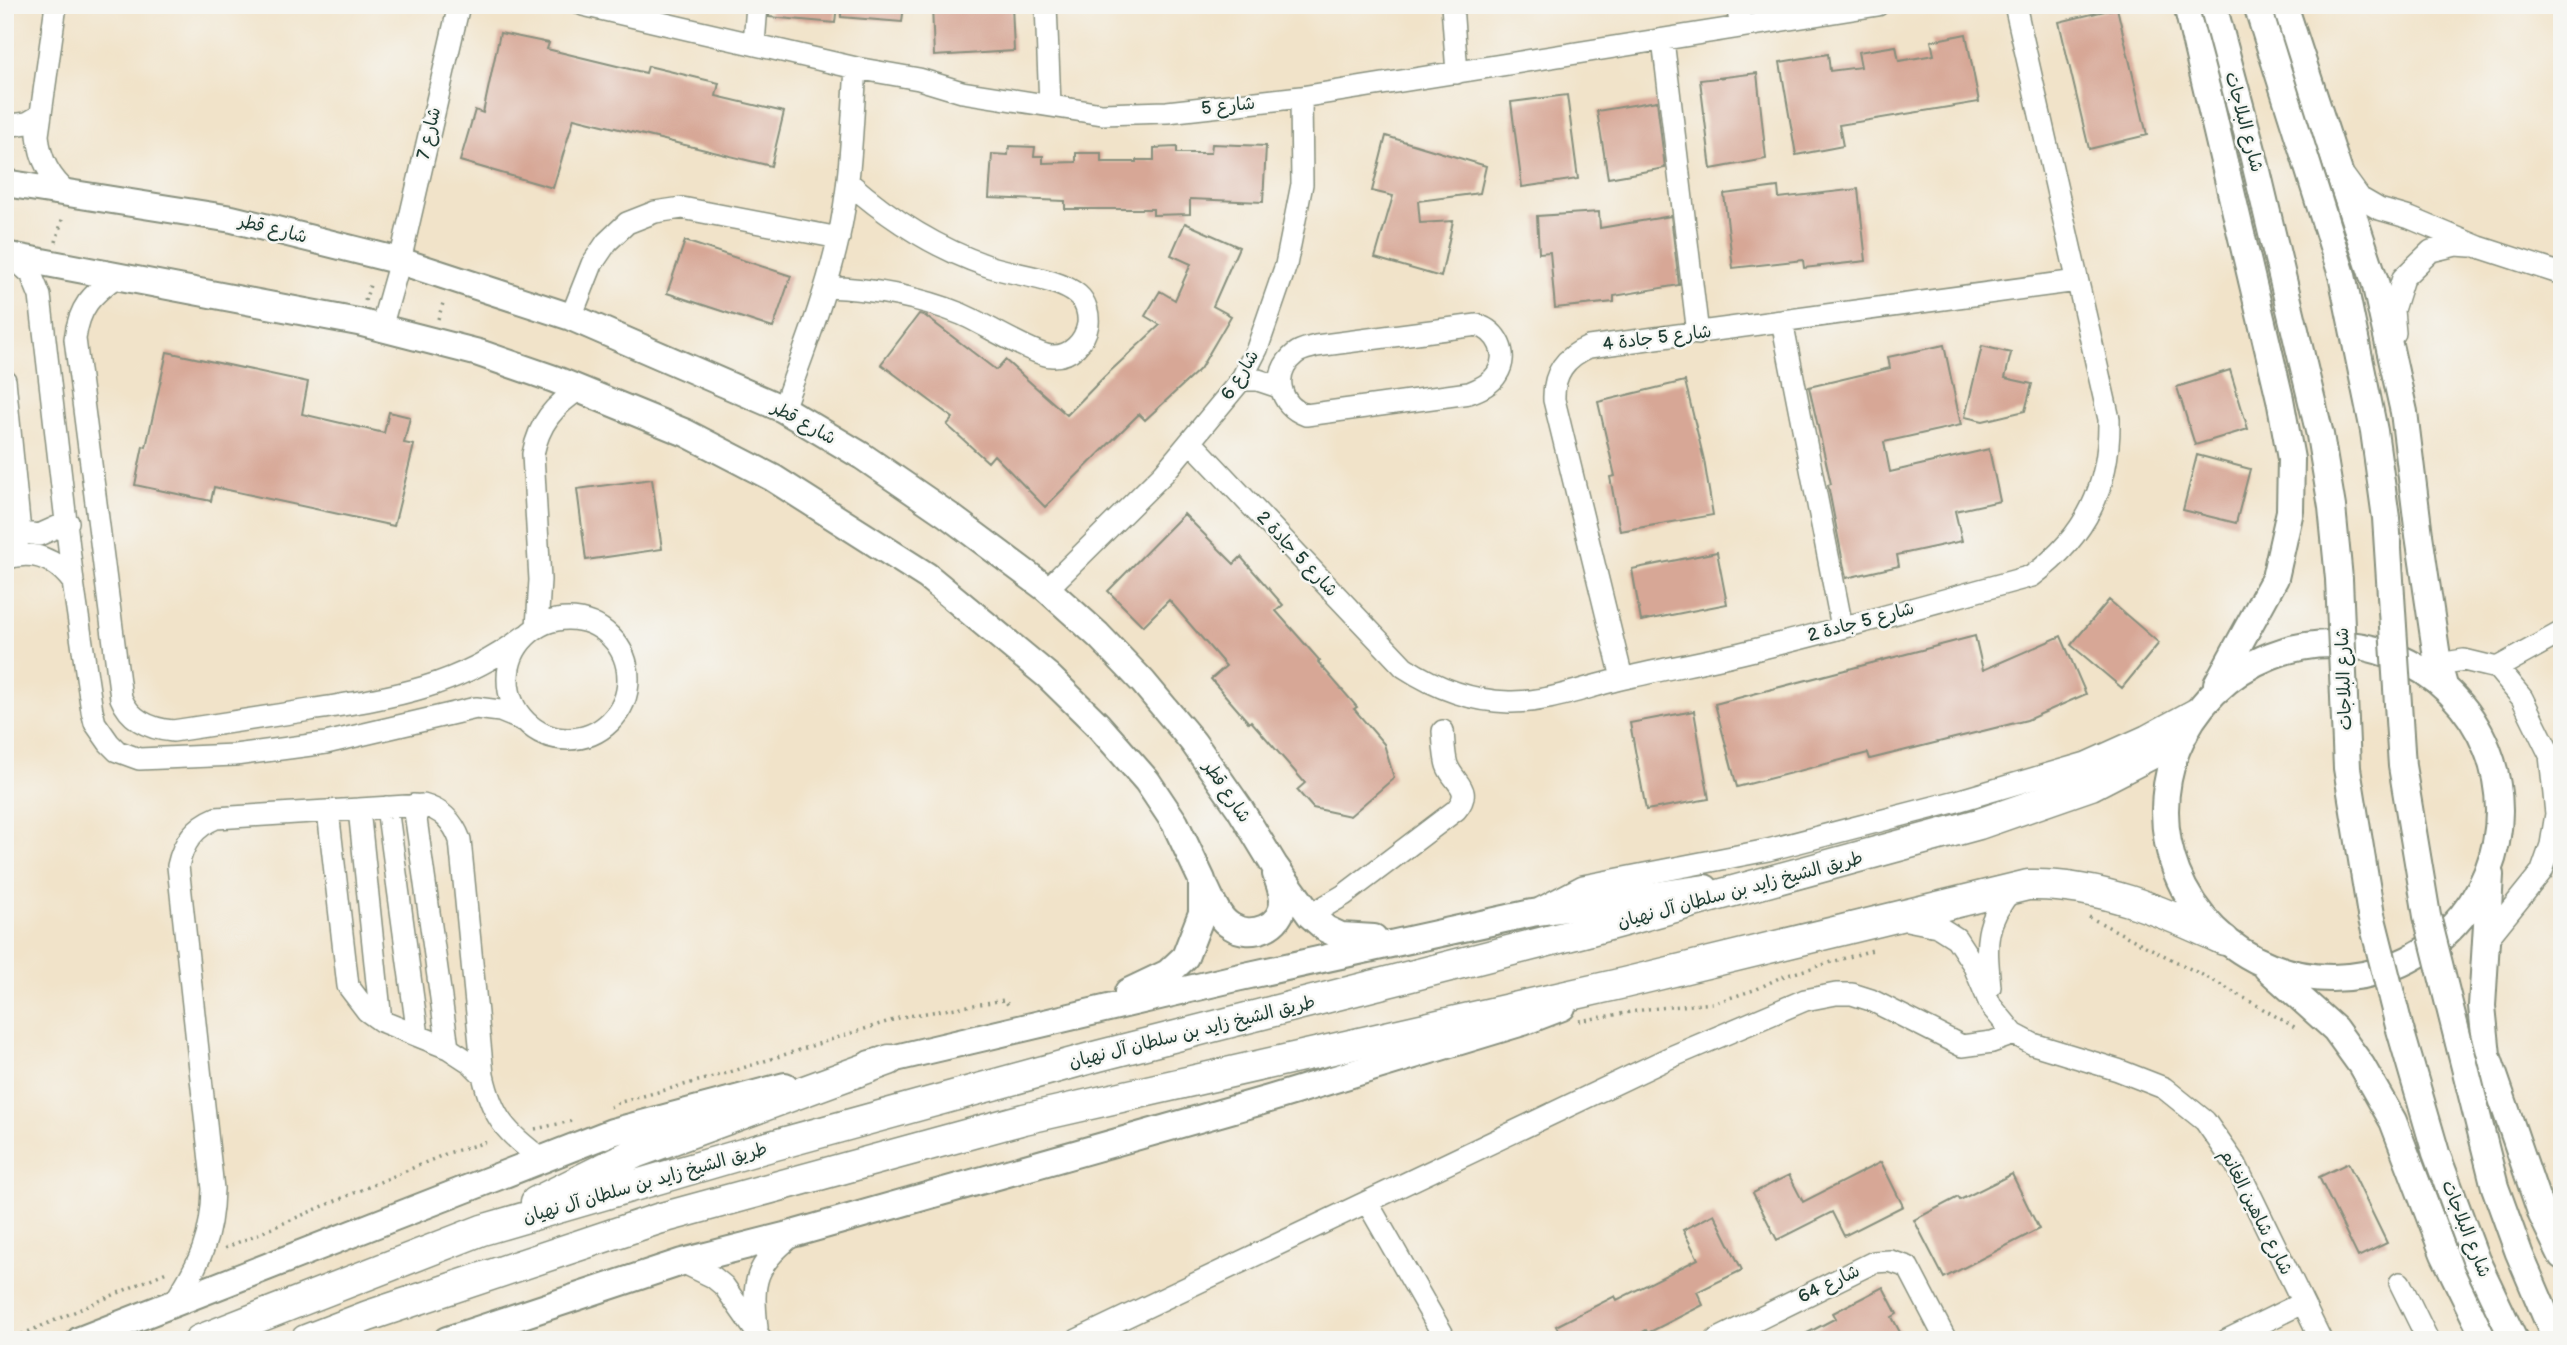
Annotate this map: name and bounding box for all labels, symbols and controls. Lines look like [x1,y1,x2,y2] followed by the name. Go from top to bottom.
[2220,70,2267,175] street label: شارع البلاجات
[1200,93,1256,120] street label: شارع 5
[413,105,446,161] street label: شارع 7
[235,210,309,249] street label: شارع قطر
[1601,321,1713,356] street label: شارع 5 جادة 4
[1217,346,1264,404] street label: شارع 6
[766,396,840,450] street label: شارع قطر
[1251,507,1342,602] street label: شارع 5 جادة 2
[1805,598,1917,647] street label: شارع 5 جادة 2
[2332,627,2357,731] street label: شارع البلاجات
[1197,756,1255,827] street label: شارع قطر
[1615,847,1865,934] street label: طريق الشيخ زايد بن سلطان آل نهيان
[1067,991,1318,1074] street label: طريق الشيخ زايد بن سلطان آل نهيان
[520,1138,770,1229] street label: طريق الشيخ زايد بن سلطان آل نهيان
[2213,1146,2297,1280] street label: شارع شاهين الغانم
[2436,1177,2495,1281] street label: شارع البلاجات
[1795,1260,1864,1309] street label: شارع 64

